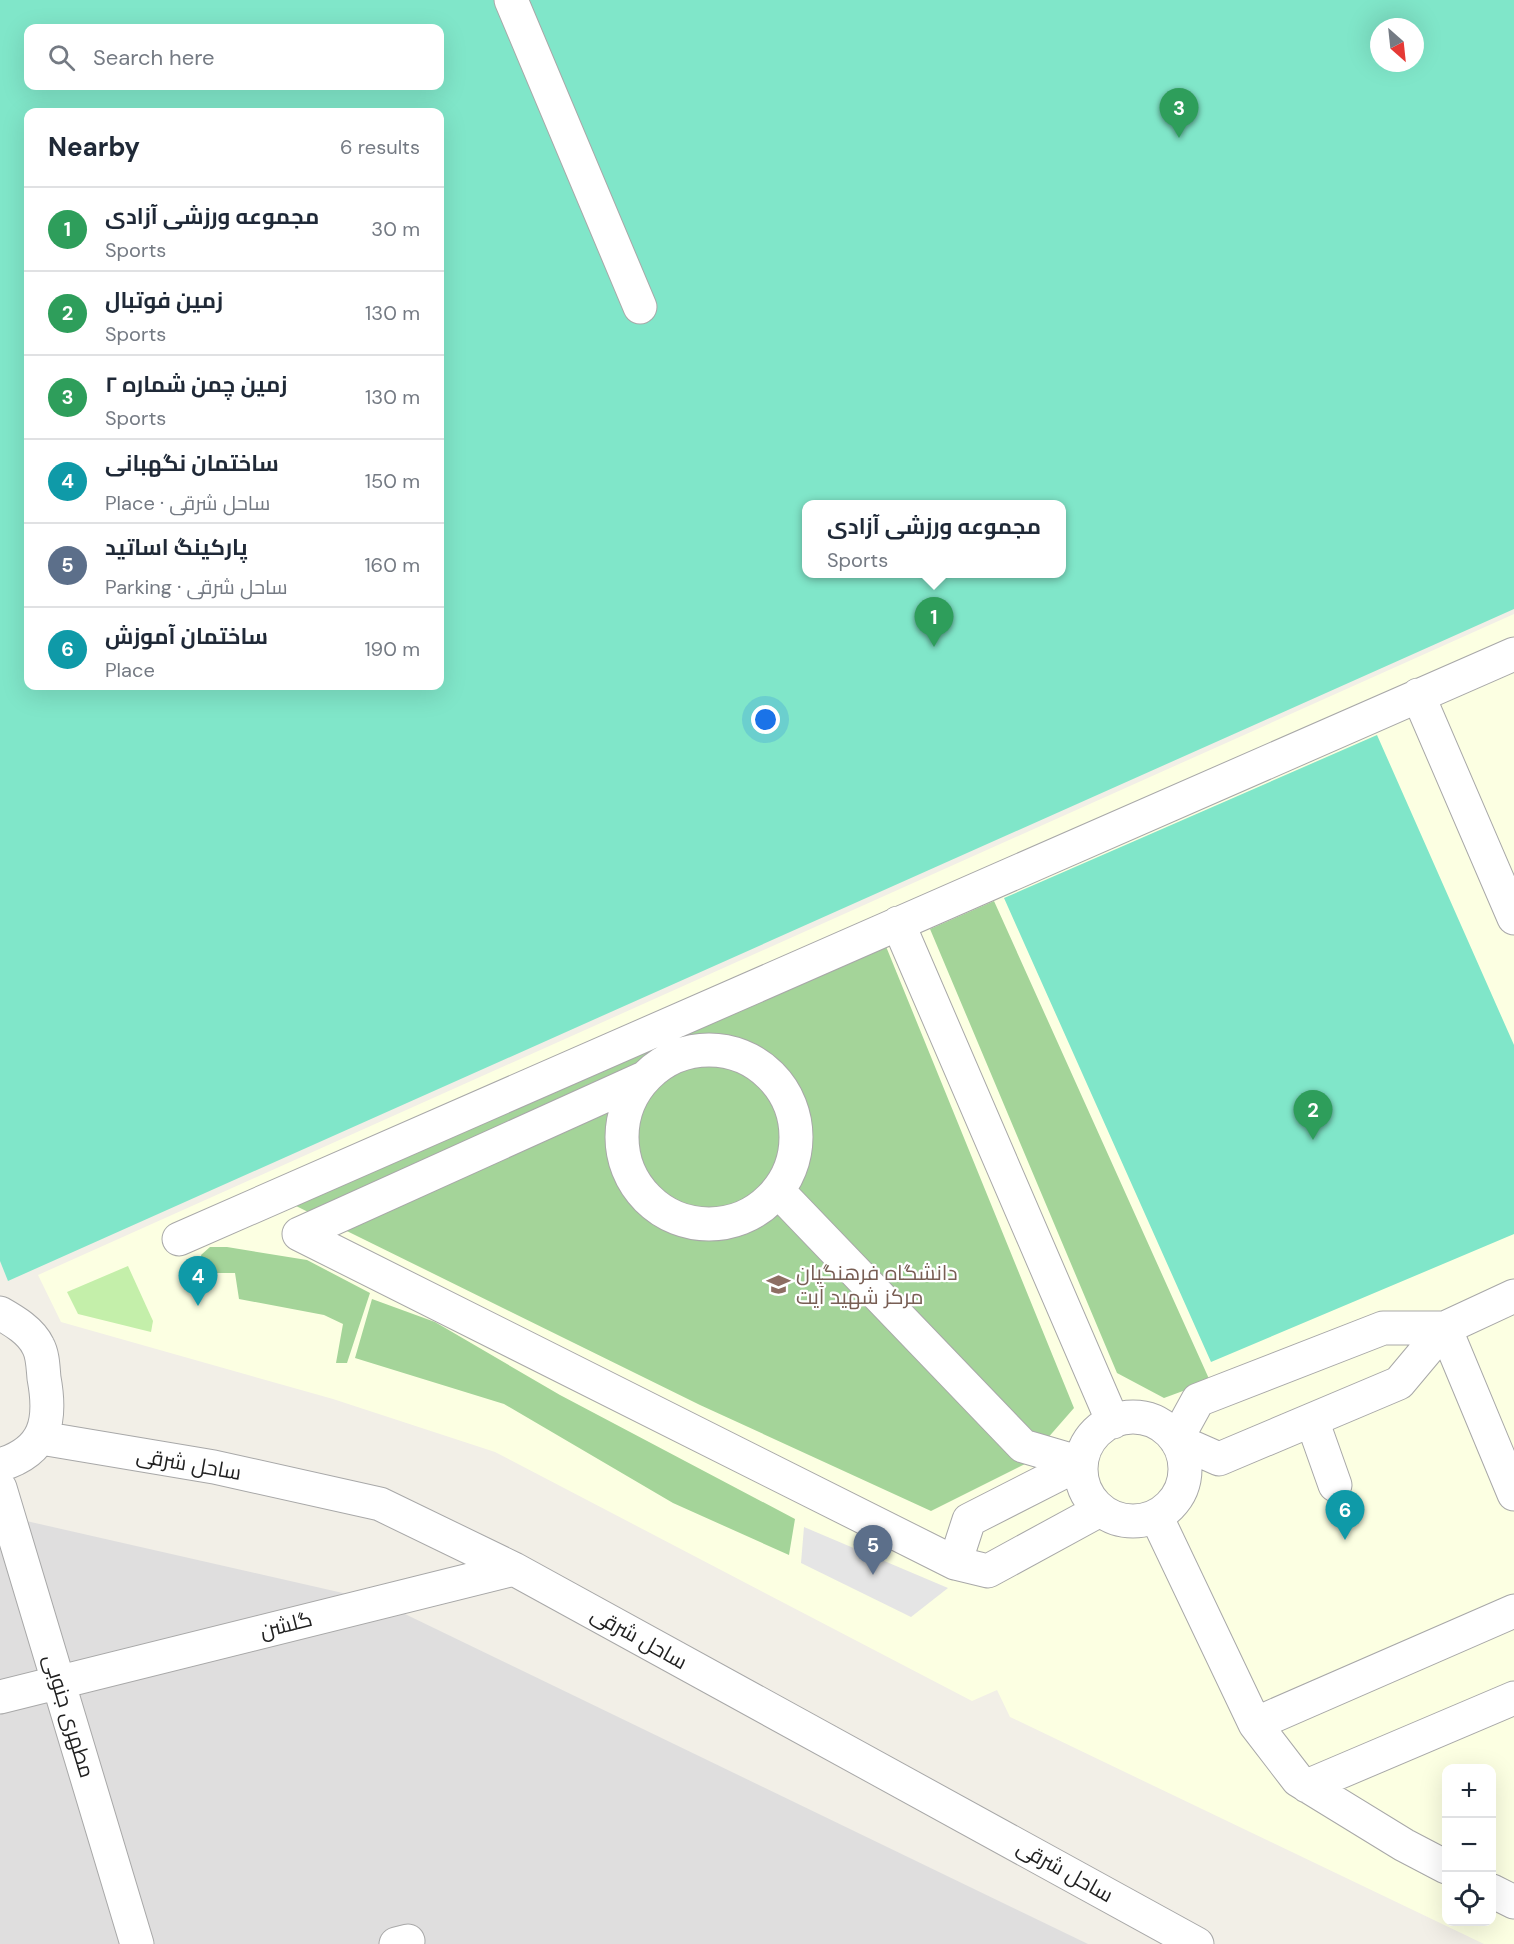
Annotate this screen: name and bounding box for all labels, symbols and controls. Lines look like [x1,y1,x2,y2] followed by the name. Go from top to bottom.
[1370,18,1424,72] north arrow
[24,24,444,90] search box
[45,41,78,74] icon: search
[93,43,214,72] text: Search here
[1160,88,1198,138] pin: 3
[48,130,140,164] text: Nearby
[340,134,420,160] text: 6 results
[105,202,319,231] text: مجموعه ورزشی آزادی
[64,216,71,242] text: 1
[371,216,420,242] text: 30 m
[105,237,166,263] text: Sports
[105,286,223,315] text: زمین فوتبال
[62,300,73,326] text: 2
[365,300,420,326] text: 130 m
[105,321,166,347] text: Sports
[105,370,287,399] text: زمین چمن شماره ۲
[61,384,74,410] text: 3
[365,384,420,410] text: 130 m
[105,405,166,431] text: Sports
[105,449,279,478] text: ساختمان نگهبانی
[61,468,74,494] text: 4
[365,468,420,494] text: 150 m
[105,490,270,516] text: Place · ساحل شرقی
[802,500,1066,578] popup
[827,512,1041,541] text: مجموعه ورزشی آزادی
[105,533,247,562] text: پارکینگ اساتید
[827,547,888,573] text: Sports
[61,552,74,578] text: 5
[364,552,420,578] text: 160 m
[105,574,287,600] text: Parking · ساحل شرقی
[914,598,954,647] pin: 1
[105,622,268,651] text: ساختمان آموزش
[61,636,74,662] text: 6
[364,636,420,662] text: 190 m
[105,657,155,683] text: Place
[751,705,780,734] your location
[1294,1090,1332,1140] pin: 2
[178,1256,218,1306] pin: 4
[796,1259,958,1311] place label: دانشگاه فرهنگیان مرکز شهید آیت
[765,1272,791,1298] school or university icon: دانشگاه فرهنگیان مرکز شهید آیت
[134,1441,244,1487] street label: ساحل شرقی
[1326,1490,1364,1540] pin: 6
[854,1526,892,1575] pin: 5
[586,1600,692,1676] street label: ساحل شرقی
[257,1605,315,1645] street label: گلشن
[37,1651,101,1781] street label: مطهری جنوبی
[1442,1764,1496,1926] map controls
[1442,1764,1496,1818] button: +
[1442,1818,1496,1872] button: −
[1012,1833,1118,1909] street label: ساحل شرقی
[1442,1872,1496,1926] button: locate

